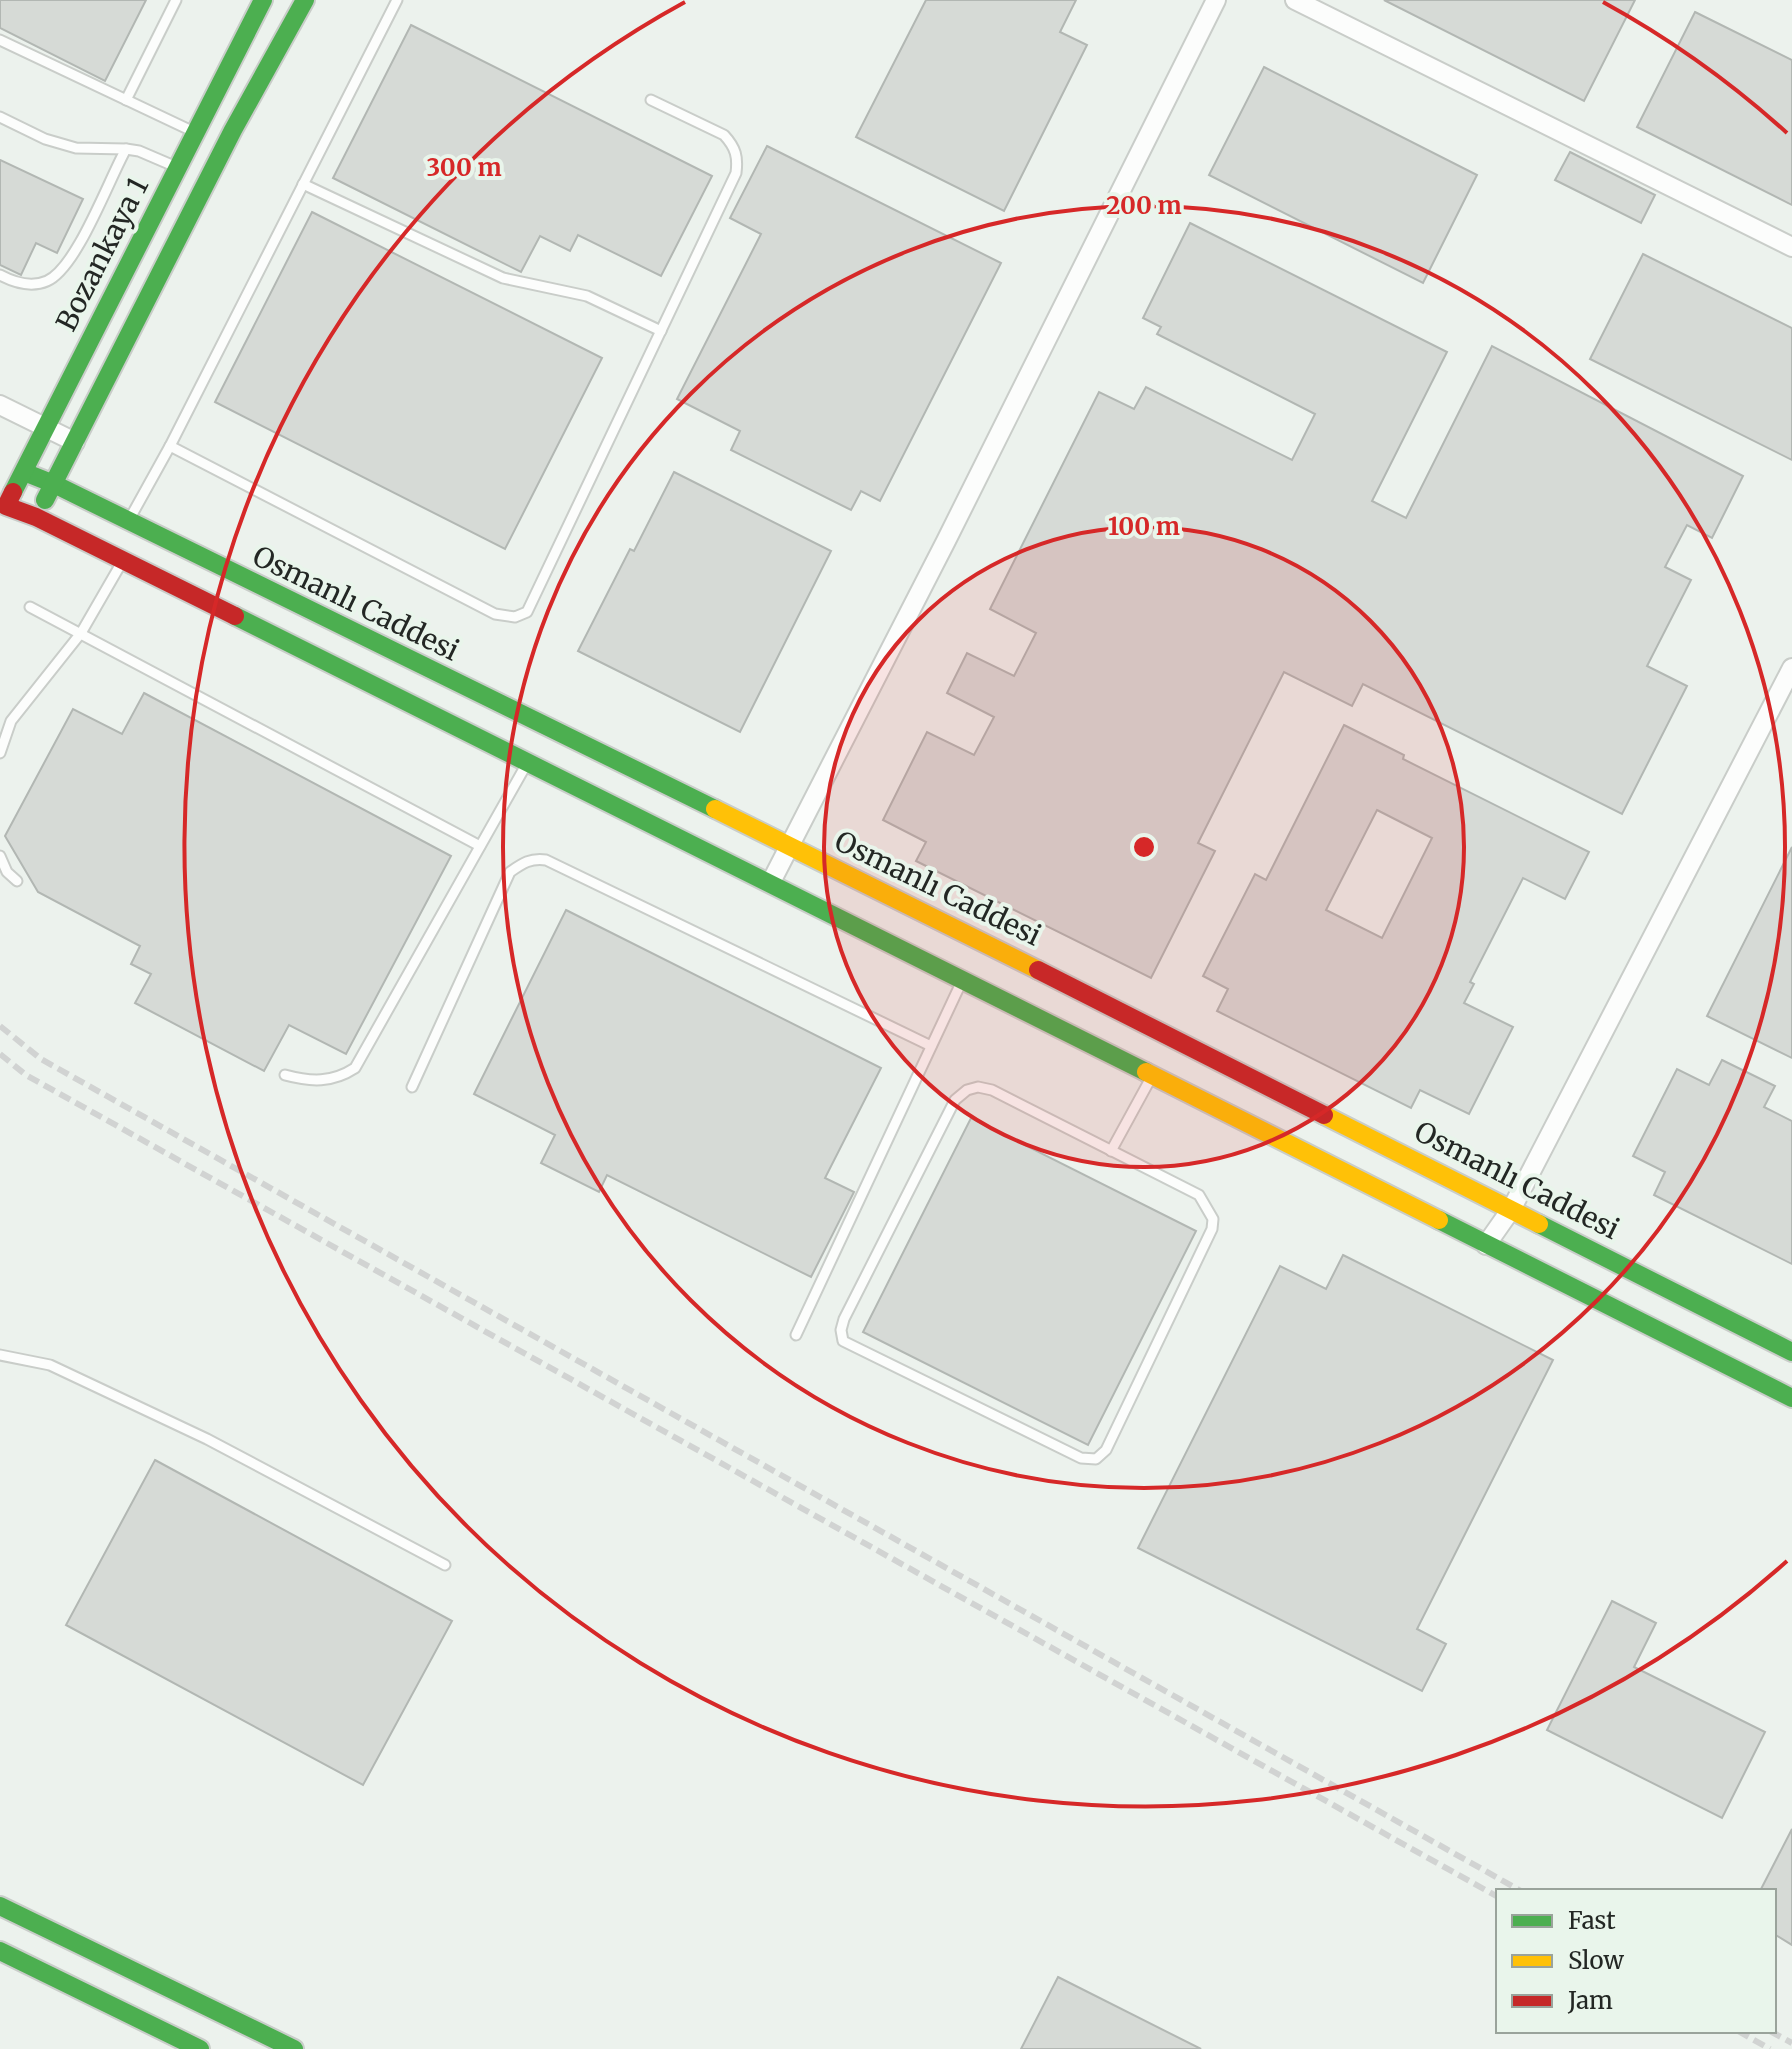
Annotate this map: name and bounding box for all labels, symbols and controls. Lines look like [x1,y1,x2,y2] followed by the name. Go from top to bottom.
[426,152,502,183] text: 300 m
[48,171,156,337] street label: Bozankaya 1
[1106,190,1182,221] text: 200 m
[1108,511,1180,542] text: 100 m
[247,538,465,668] street label: Osmanlı Caddesi
[829,823,1047,953] street label: Osmanlı Caddesi
[1130,833,1158,861] centre of rings
[1409,1113,1625,1247] street label: Osmanlı Caddesi
[1496,1889,1776,2033] legend
[1568,1905,1616,1936] text: Fast
[1568,1945,1624,1976] text: Slow
[1567,1985,1613,2016] text: Jam

